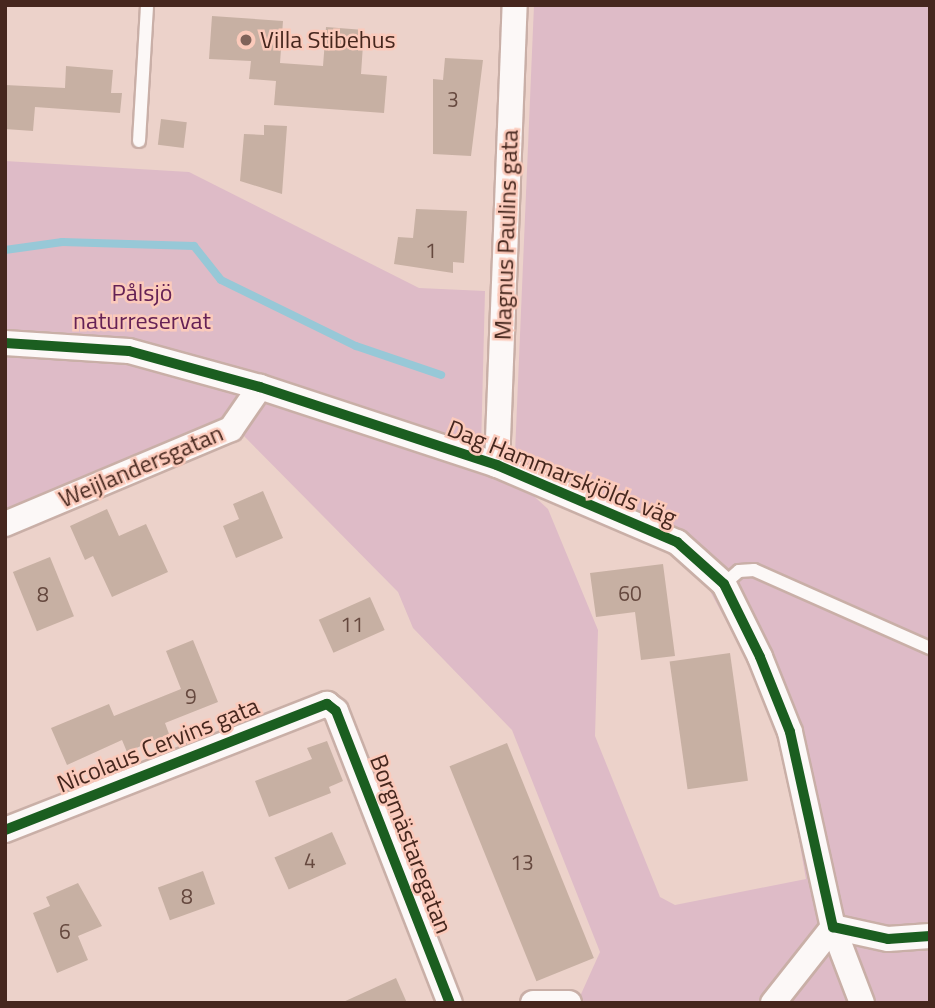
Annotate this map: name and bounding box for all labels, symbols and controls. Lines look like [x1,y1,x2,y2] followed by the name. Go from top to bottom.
[260,26,396,54] place label: Villa Stibehus
[238,32,254,48] marker: Villa Stibehus
[447,86,459,112] house number: 3
[488,129,524,341] street label: Magnus Paulins gata
[425,237,437,263] house number: 1
[73,279,211,335] park label: Pålsjö naturreservat
[443,414,681,532] street label: Dag Hammarskjölds väg
[54,418,228,514] street label: Weijlandersgatan
[618,580,642,606] house number: 60
[37,581,49,607] house number: 8
[340,611,364,637] house number: 11
[185,683,197,709] house number: 9
[53,691,263,799] street label: Nicolaus Cervins gata
[364,750,458,938] street label: Borgmästaregatan
[304,847,316,873] house number: 4
[510,849,534,875] house number: 13
[181,883,193,909] house number: 8
[59,918,71,944] house number: 6

